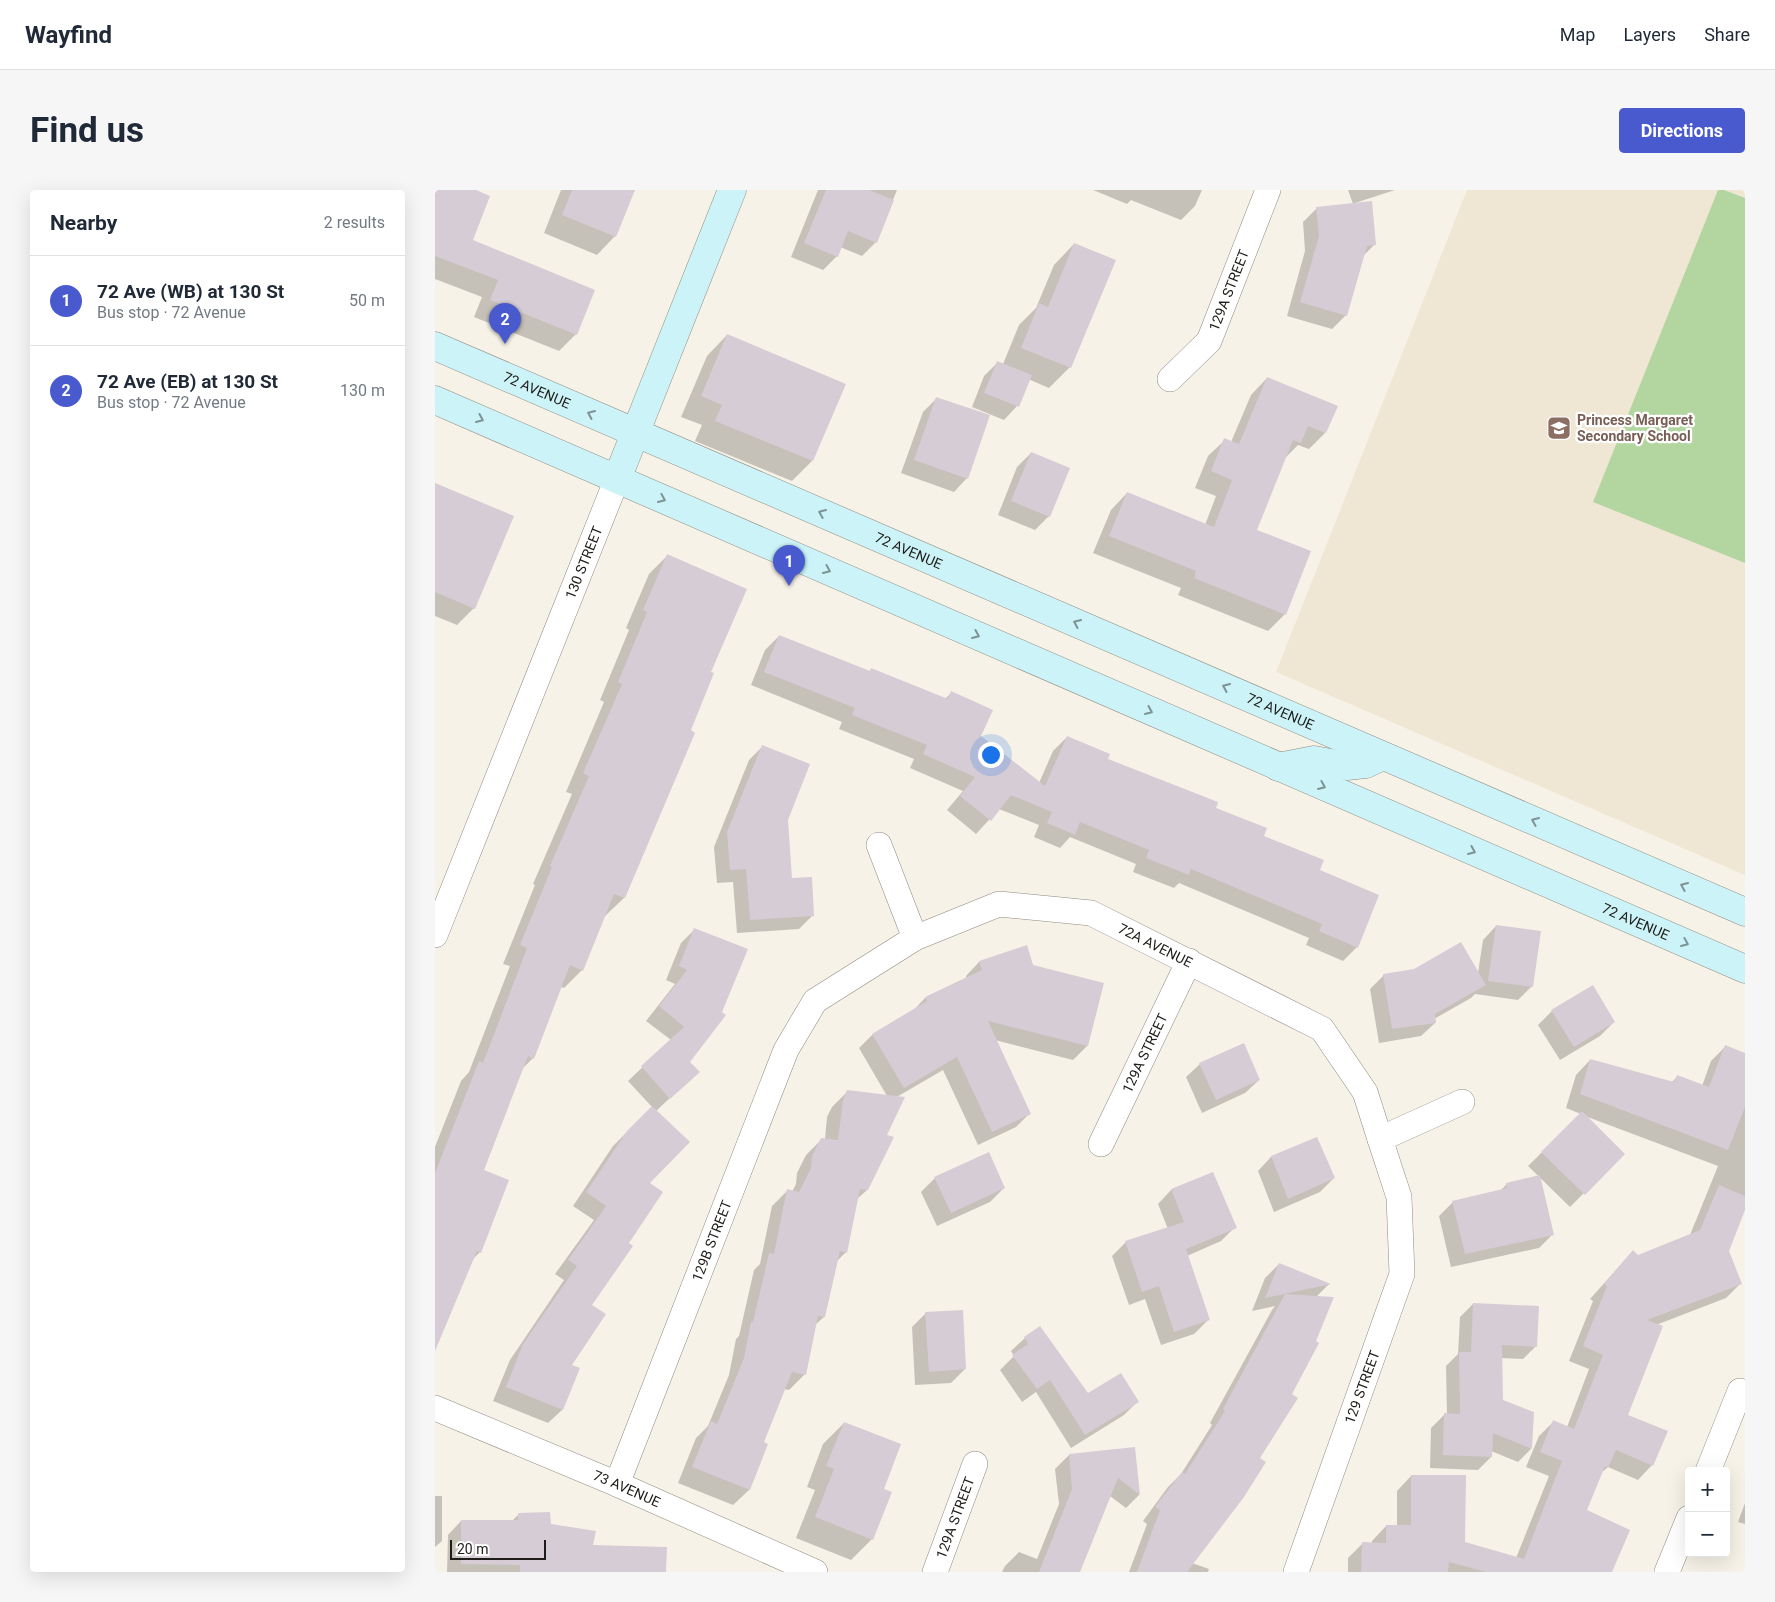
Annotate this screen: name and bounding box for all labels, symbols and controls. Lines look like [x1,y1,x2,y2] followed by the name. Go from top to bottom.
[25,21,112,49] text: Wayfind
[1560,24,1595,45] text: Map
[1623,24,1676,45] text: Layers
[1704,24,1750,45] text: Share
[1619,108,1745,153] button: Directions
[30,110,144,151] text: Find us
[50,211,117,235] text: Nearby
[324,213,385,232] text: 2 results
[1206,247,1252,333] street label: 129A STREET
[97,280,284,303] text: 72 Ave (WB) at 130 St
[61,291,71,310] text: 1
[349,291,385,310] text: 50 m
[97,303,246,322] text: Bus stop · 72 Avenue
[489,303,521,344] pin: 2
[501,368,573,412] street label: 72 AVENUE
[97,370,278,393] text: 72 Ave (EB) at 130 St
[61,381,71,400] text: 2
[340,381,385,400] text: 130 m
[97,393,246,412] text: Bus stop · 72 Avenue
[587,409,596,420] one-way arrow
[1577,412,1693,444] place label: Princess Margaret Secondary School
[475,413,484,424] one-way arrow
[1546,415,1572,441] school or university icon: Princess Margaret Secondary School
[657,492,666,503] one-way arrow
[818,509,827,520] one-way arrow
[562,523,606,601] street label: 130 STREET
[873,529,945,572] street label: 72 AVENUE
[773,545,805,586] pin: 1
[822,564,831,575] one-way arrow
[1073,618,1082,629] one-way arrow
[971,629,980,640] one-way arrow
[1222,683,1231,694] one-way arrow
[1244,690,1317,733] street label: 72 AVENUE
[1144,704,1153,715] one-way arrow
[978,742,1004,768] your location
[1318,781,1326,791] one-way arrow
[1531,817,1540,828] one-way arrow
[1467,844,1476,855] one-way arrow
[1680,881,1689,892] one-way arrow
[1600,900,1672,943] street label: 72 AVENUE
[1116,920,1195,971] street label: 72A AVENUE
[1680,936,1689,947] one-way arrow
[1119,1010,1171,1095] street label: 129A STREET
[689,1197,735,1284] street label: 129B STREET
[1341,1348,1383,1426] street label: 129 STREET
[591,1467,663,1510] street label: 73 AVENUE
[1685,1467,1730,1557] map controls
[1685,1467,1730,1512] button: +
[933,1474,978,1561] street label: 129A STREET
[1685,1512,1730,1557] button: −
[450,1537,546,1560] scale bar
[457,1541,489,1557] text: 20 m

